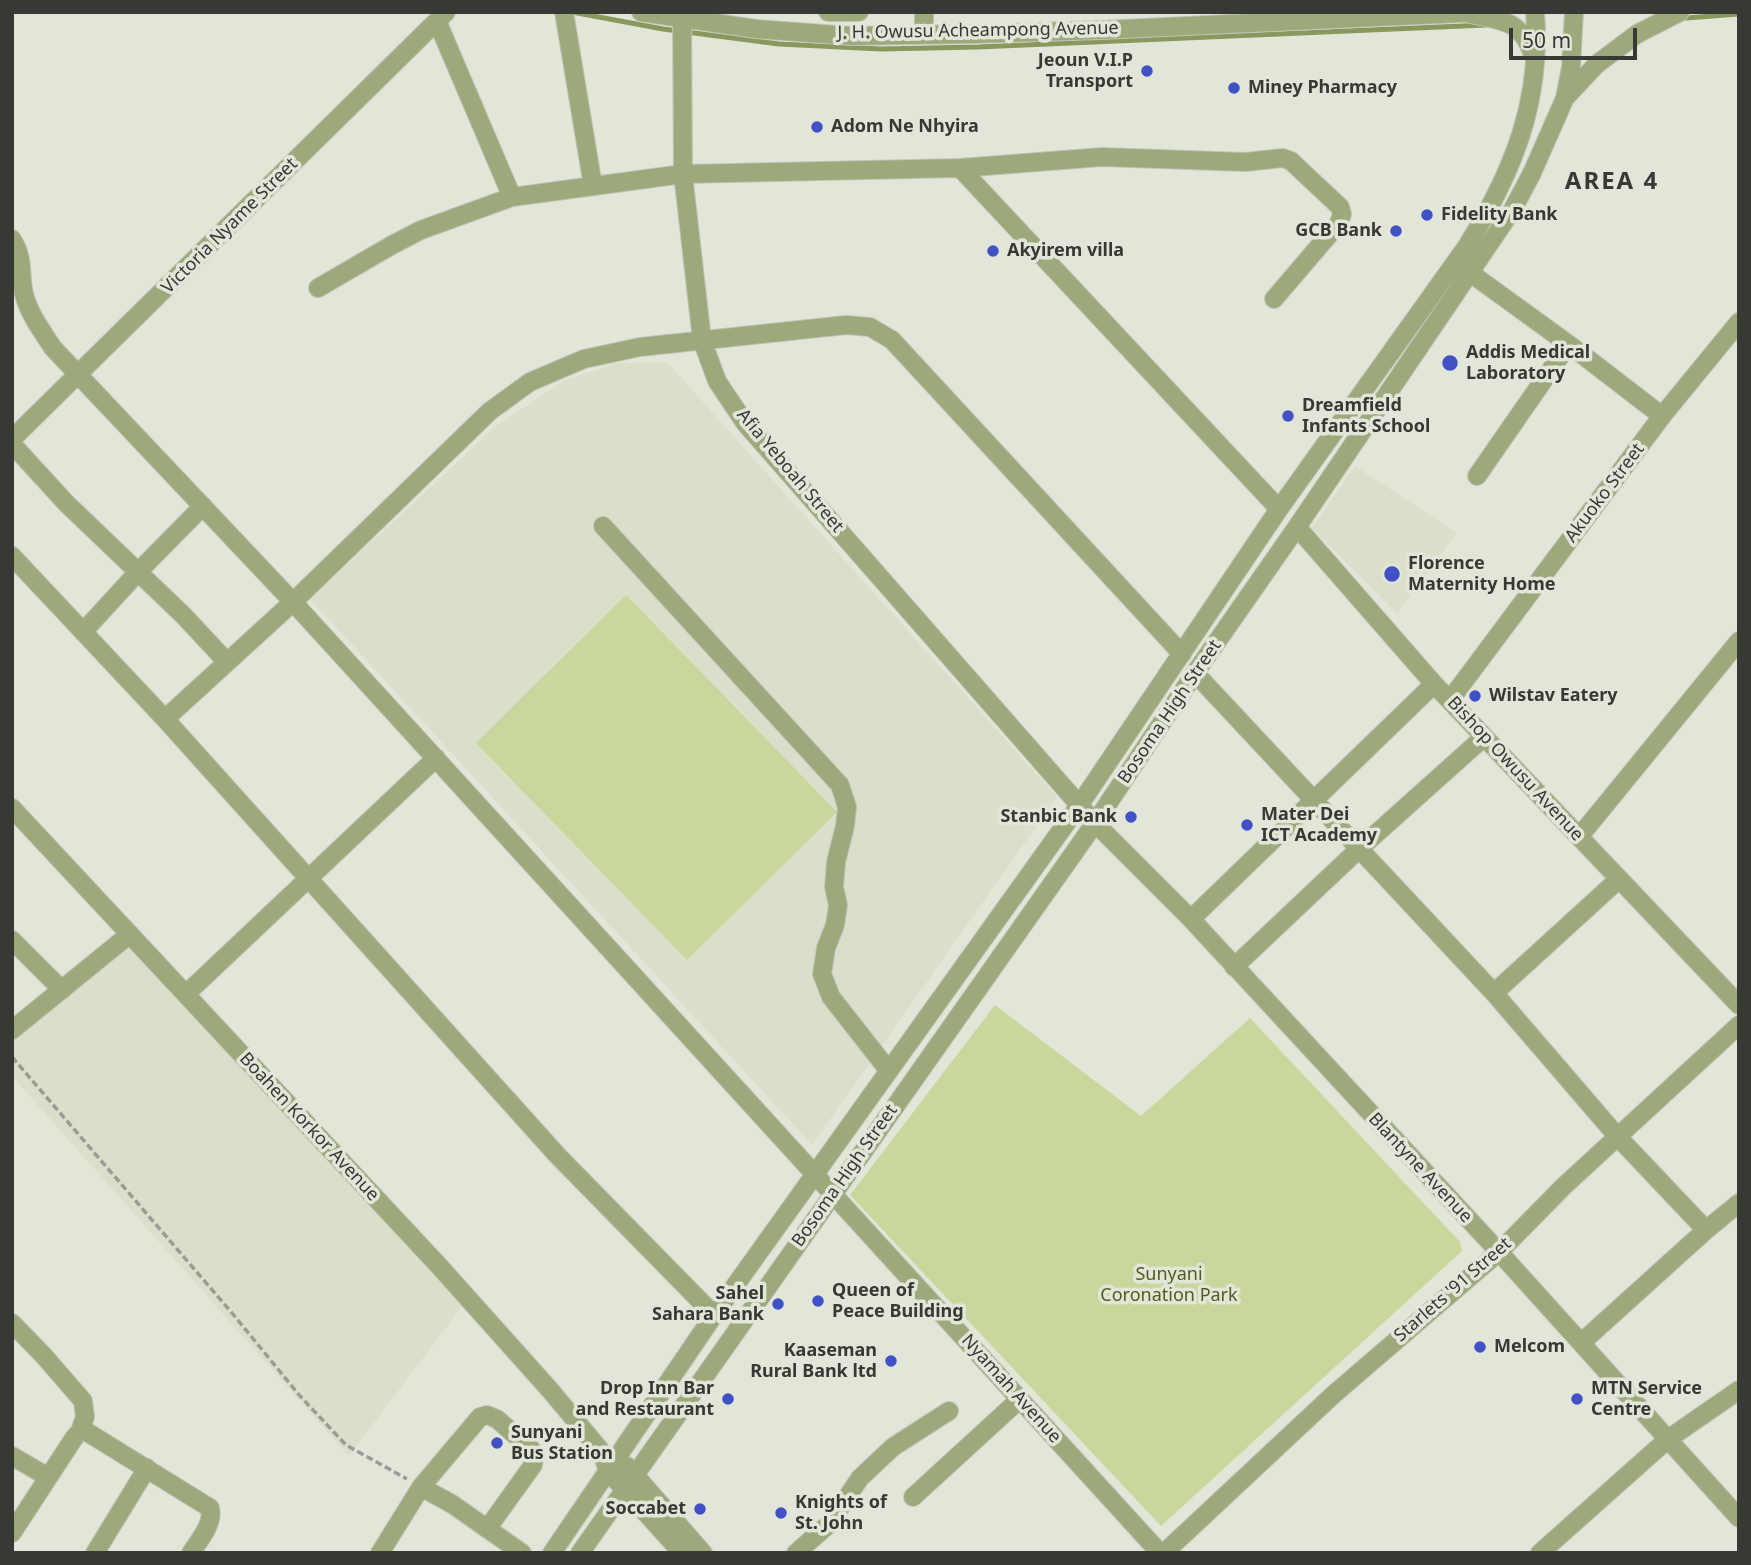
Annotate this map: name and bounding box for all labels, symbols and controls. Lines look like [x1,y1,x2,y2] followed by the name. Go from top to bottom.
[1513,14,1641,58] scale bar
[837,18,1119,44] street label: J. H. Owusu Acheampong Avenue
[1522,26,1571,54] text: 50 m
[1038,50,1133,92] place label: Jeoun V.I.P Transport
[1139,63,1155,79] marker: Jeoun V.I.P Transport
[1248,77,1397,99] place label: Miney Pharmacy
[1226,80,1242,96] marker: Miney Pharmacy
[831,116,979,138] place label: Adom Ne Nhyira
[809,119,825,135] marker: Adom Ne Nhyira
[158,154,302,298] street label: Victoria Nyame Street
[1566,168,1658,196] district label: AREA 4
[1441,204,1558,226] place label: Fidelity Bank
[1419,207,1435,223] marker: Fidelity Bank
[1295,220,1382,242] place label: GCB Bank
[1388,223,1404,239] marker: GCB Bank
[1007,240,1124,262] place label: Akyirem villa
[985,243,1001,259] marker: Akyirem villa
[1466,342,1590,384] place label: Addis Medical Laboratory
[1440,353,1460,373] marker: Addis Medical Laboratory
[1302,395,1430,438] place label: Dreamfield Infants School
[732,405,848,537] street label: Afia Yeboah Street
[1280,408,1296,424] marker: Dreamfield Infants School
[1561,439,1649,547] street label: Akuoko Street
[1408,553,1556,596] place label: Florence Maternity Home
[1382,564,1402,584] marker: Florence Maternity Home
[1114,636,1226,788] street label: Bosoma High Street
[1489,685,1617,707] place label: Wilstav Eatery
[1467,688,1483,704] marker: Wilstav Eatery
[1442,692,1588,846] street label: Bishop Owusu Avenue
[1261,804,1377,846] place label: Mater Dei ICT Academy
[1000,806,1117,828] place label: Stanbic Bank
[1123,809,1139,825] marker: Stanbic Bank
[1239,817,1255,833] marker: Mater Dei ICT Academy
[235,1048,383,1206] street label: Boahen Korkor Avenue
[788,1101,902,1251] street label: Bosoma High Street
[1364,1109,1476,1227] street label: Blantyne Avenue
[1390,1233,1516,1347] street label: Starlets '91 Street
[1100,1264,1238,1306] park label: Sunyani Coronation Park
[832,1280,964,1322] place label: Queen of Peace Building
[652,1283,764,1326] place label: Sahel Sahara Bank
[810,1293,826,1309] marker: Queen of Peace Building
[770,1296,786,1312] marker: Sahel Sahara Bank
[957,1330,1065,1448] street label: Nyamah Avenue
[1494,1336,1565,1358] place label: Melcom
[1472,1339,1488,1355] marker: Melcom
[750,1340,877,1382] place label: Kaaseman Rural Bank ltd
[883,1353,899,1369] marker: Kaaseman Rural Bank ltd
[576,1378,714,1420] place label: Drop Inn Bar and Restaurant
[1591,1378,1702,1420] place label: MTN Service Centre
[720,1391,736,1407] marker: Drop Inn Bar and Restaurant
[1569,1391,1585,1407] marker: MTN Service Centre
[511,1422,613,1464] place label: Sunyani Bus Station
[489,1435,505,1451] marker: Sunyani Bus Station
[795,1492,887,1534] place label: Knights of St. John
[606,1498,686,1520] place label: Soccabet
[692,1501,708,1517] marker: Soccabet
[773,1505,789,1521] marker: Knights of St. John

